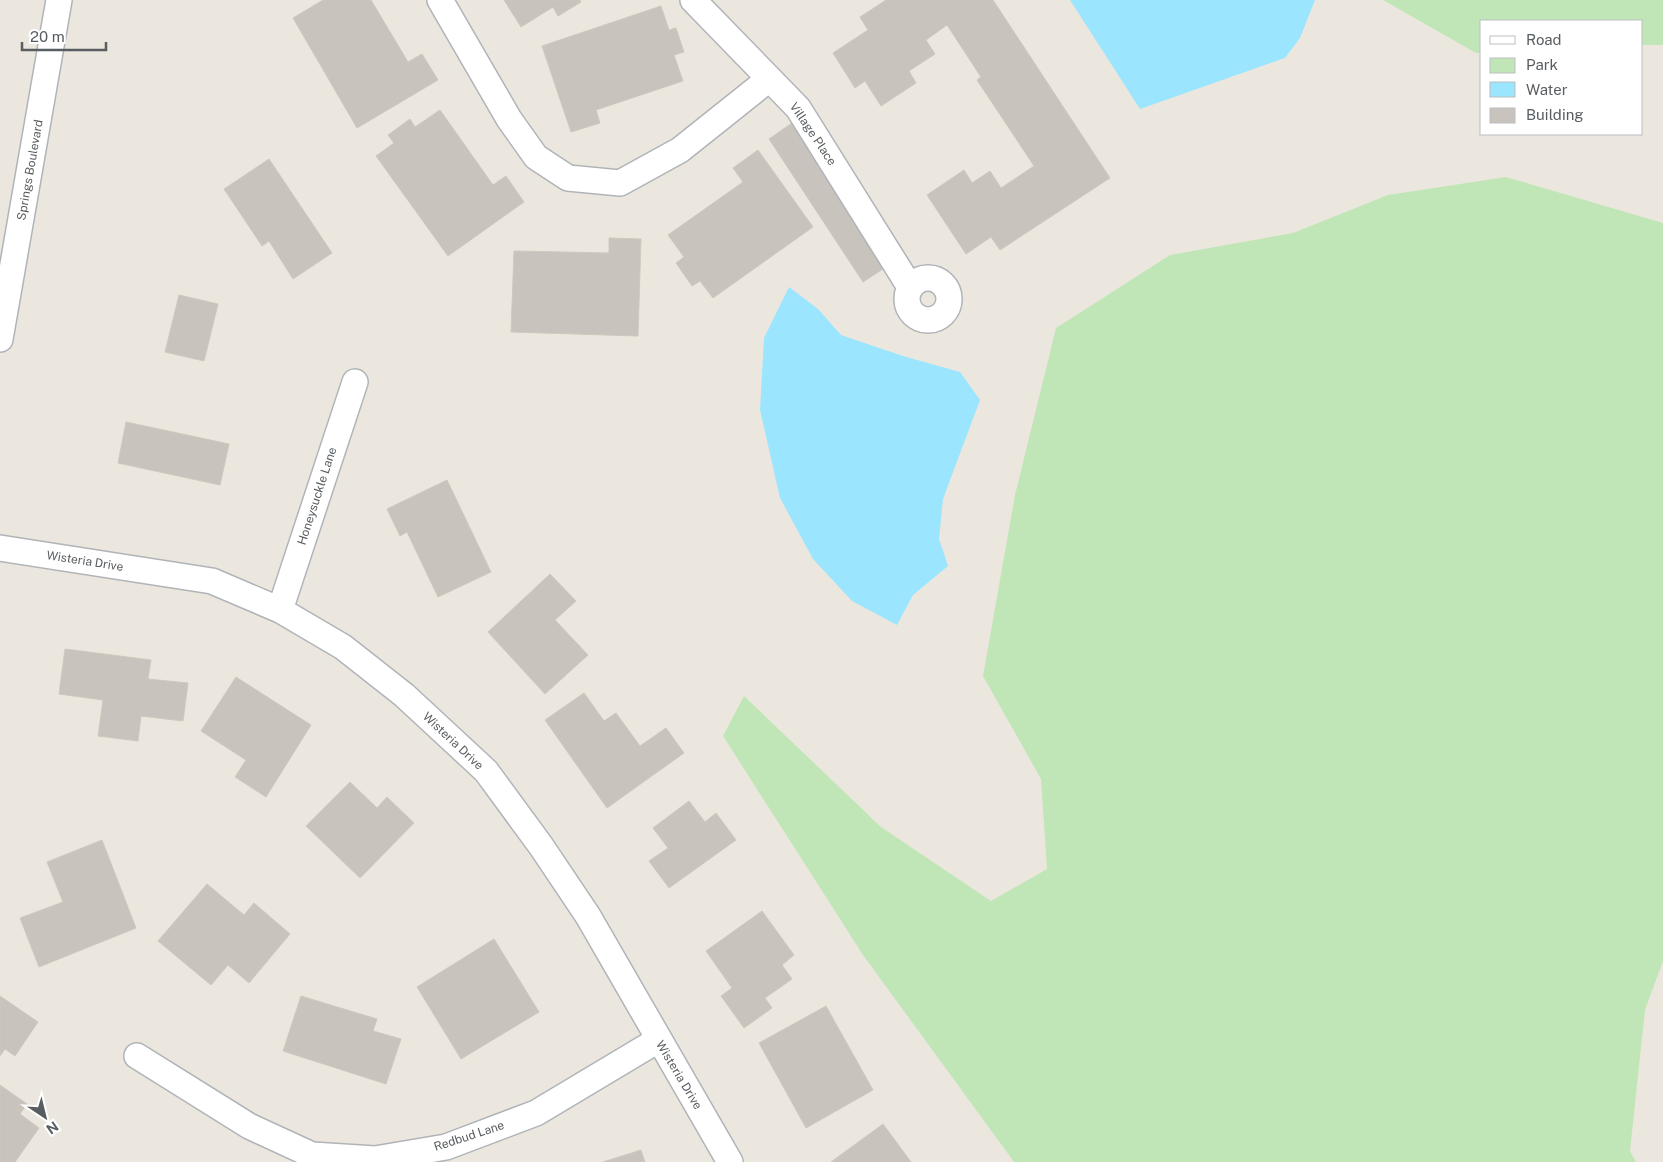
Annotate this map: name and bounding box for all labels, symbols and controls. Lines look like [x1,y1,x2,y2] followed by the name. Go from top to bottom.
[22,20,106,52] scale bar
[1480,20,1643,135] legend
[30,28,65,45] text: 20 m
[1526,31,1562,48] text: Road
[1526,56,1558,73] text: Park
[1526,81,1568,98] text: Water
[787,100,839,168] street label: Village Place
[1526,106,1584,123] text: Building
[14,118,46,222] street label: Springs Boulevard
[295,445,339,547] street label: Honeysuckle Lane
[46,548,125,574] street label: Wisteria Drive
[420,709,486,773] street label: Wisteria Drive
[653,1038,705,1112] street label: Wisteria Drive
[20,1092,70,1142] north arrow
[43,1118,62,1137] text: N
[432,1118,506,1154] street label: Redbud Lane

